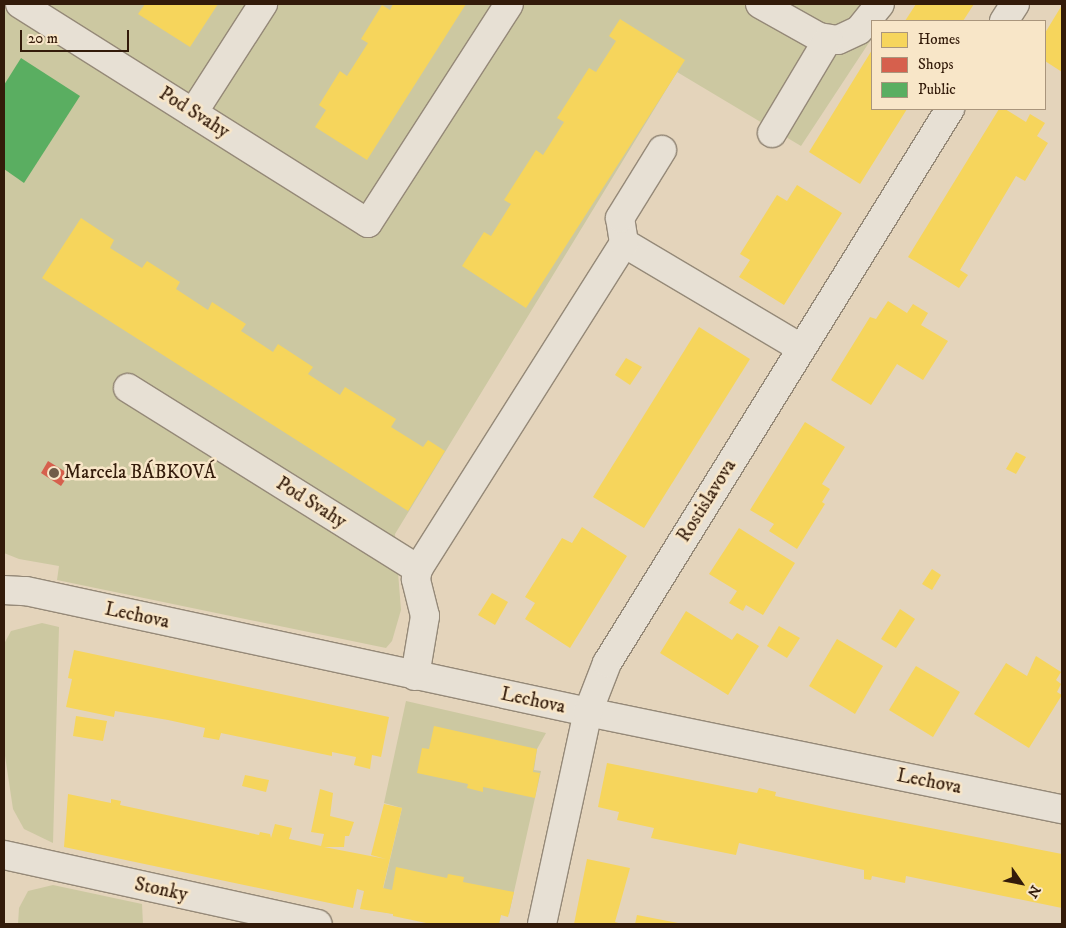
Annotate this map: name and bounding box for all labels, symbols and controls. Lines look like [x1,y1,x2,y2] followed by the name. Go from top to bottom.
[22,20,131,52] scale bar
[871,20,1046,110] legend
[28,29,58,48] text: 20 m
[918,30,960,49] text: Homes
[918,55,954,74] text: Shops
[918,80,956,99] text: Public
[155,83,233,143] street label: Pod Svahy
[673,455,741,547] street label: Rostislavova
[64,462,216,484] place label: Marcela BÁBKOVÁ
[48,467,60,479] marker: Marcela BÁBKOVÁ
[272,473,350,533] street label: Pod Svahy
[103,598,171,634] street label: Lechova
[499,683,567,719] street label: Lechova
[895,765,963,799] street label: Lechova
[996,858,1046,908] north arrow
[132,873,190,907] street label: Stonky
[1023,881,1044,901] text: N

